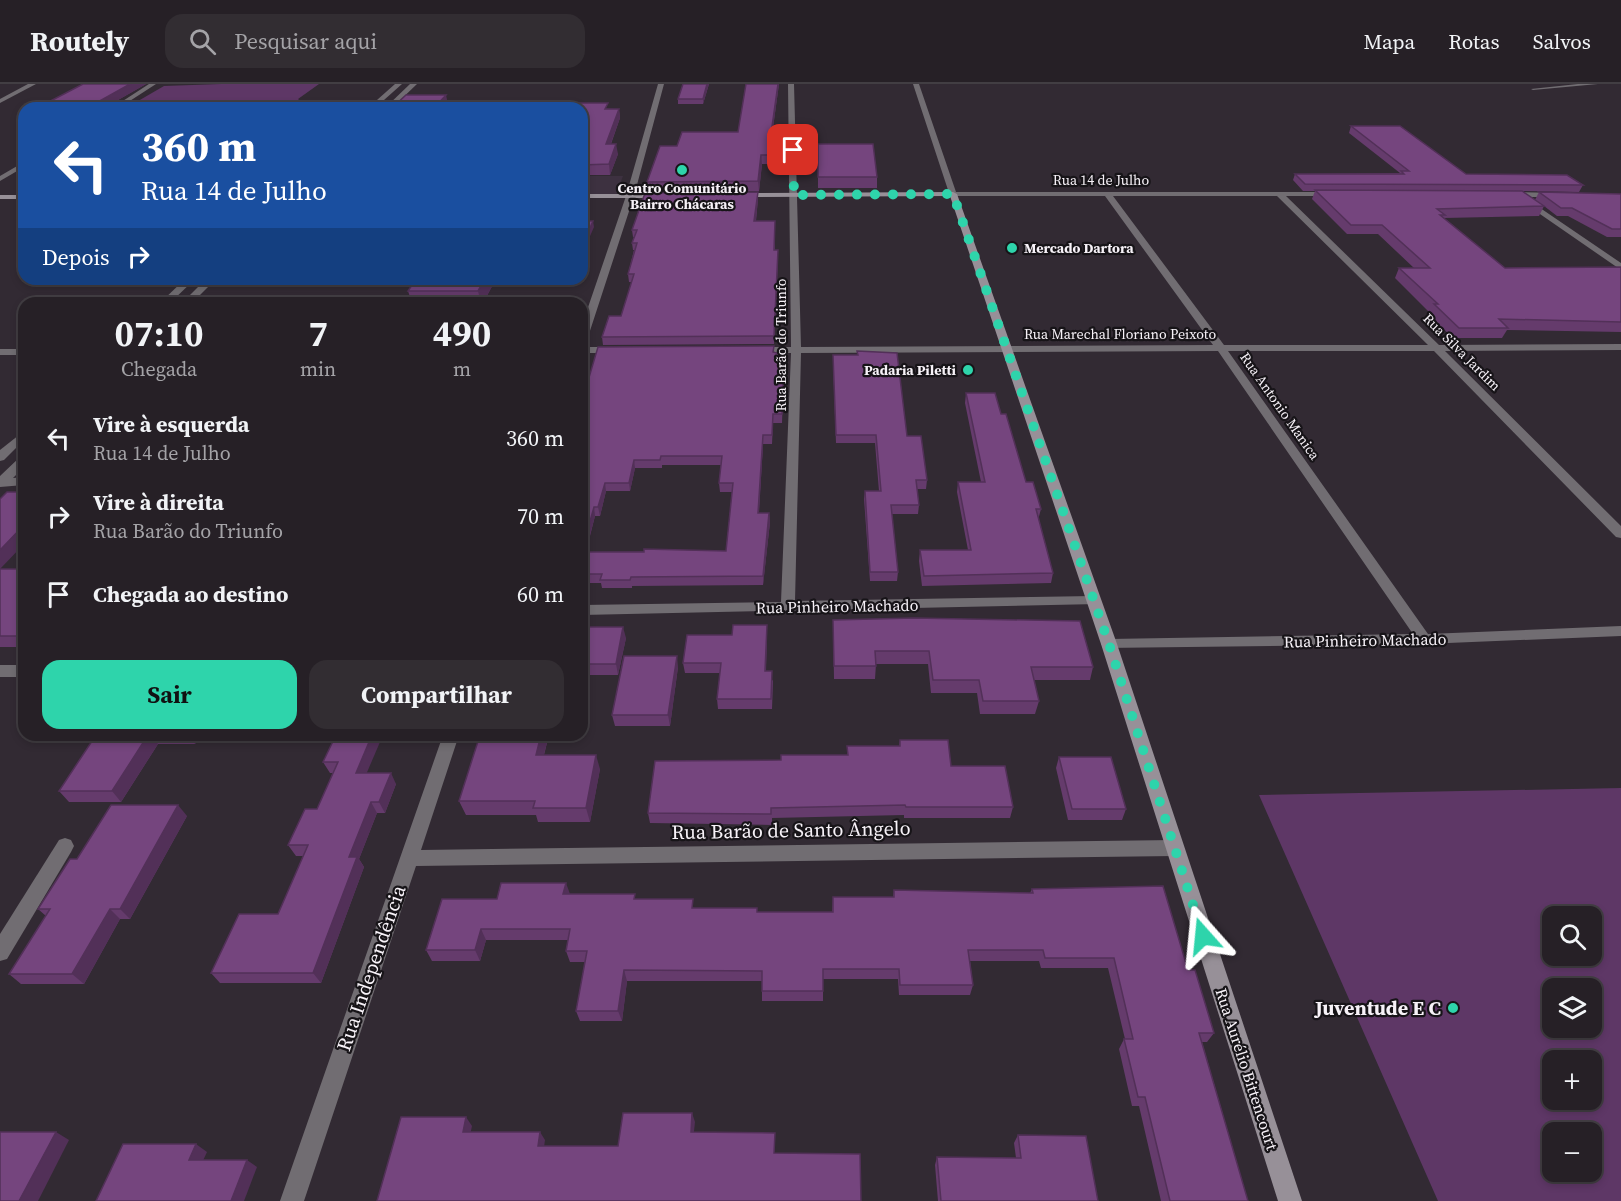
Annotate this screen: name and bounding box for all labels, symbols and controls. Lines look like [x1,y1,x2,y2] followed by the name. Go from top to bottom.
[165,14,585,68] search box
[30,22,129,60] text: Routely
[186,25,219,58] icon: search
[234,26,377,56] text: Pesquisar aqui
[1364,27,1415,56] text: Mapa
[1448,27,1500,56] text: Rotas
[1533,27,1591,56] text: Salvos
[141,117,256,175] text: 360 m
[767,124,818,175] pin
[42,126,120,204] icon: left
[776,133,809,166] icon: arrive
[675,163,689,177] marker: Centro Comunitário Bairro Chácaras
[1053,170,1149,190] street label: Rua 14 de Julho
[141,172,327,209] text: Rua 14 de Julho
[618,178,746,214] place label: Centro Comunitário Bairro Chácaras
[1024,238,1134,258] place label: Mercado Dartora
[122,240,155,273] icon: right
[1005,241,1019,255] marker: Mercado Dartora
[42,242,110,272] text: Depois
[771,278,791,412] street label: Rua Barão do Triunfo
[115,309,203,358] text: 07:10
[308,309,328,358] text: 7
[433,309,491,358] text: 490
[1419,309,1506,396] street label: Rua Silva Jardim
[1024,324,1216,344] street label: Rua Marechal Floriano Peixoto
[1235,348,1325,464] street label: Rua Antonio Manica
[121,355,197,383] text: Chegada
[300,355,336,383] text: min
[453,355,471,383] text: m
[864,360,957,380] place label: Padaria Piletti
[961,363,975,377] marker: Padaria Piletti
[93,409,249,439] text: Vire à esquerda
[42,422,75,455] icon: left
[506,423,564,453] text: 360 m
[93,439,231,467] text: Rua 14 de Julho
[93,487,224,517] text: Vire à direita
[42,500,75,533] icon: right
[517,501,564,531] text: 70 m
[93,517,283,545] text: Rua Barão do Triunfo
[42,578,75,611] icon: arrive
[93,579,288,609] text: Chegada ao destino
[517,579,564,609] text: 60 m
[755,594,919,618] street label: Rua Pinheiro Machado
[1283,628,1447,652] street label: Rua Pinheiro Machado
[42,660,297,729] button: Sair
[309,660,564,729] button: Compartilhar
[671,814,911,846] street label: Rua Barão de Santo Ângelo
[329,881,413,1055] street label: Rua Independência
[1171,904,1235,968] position arrow
[1542,906,1602,1182] map controls
[1542,906,1602,966] button: search
[1542,978,1602,1038] button: layers
[1210,985,1284,1154] street label: Rua Aurélio Bittencourt
[1313,994,1441,1022] place label: Juventude E C
[1446,1001,1460,1015] marker: Juventude E C
[1542,1050,1602,1110] button: +
[1542,1122,1602,1182] button: −

